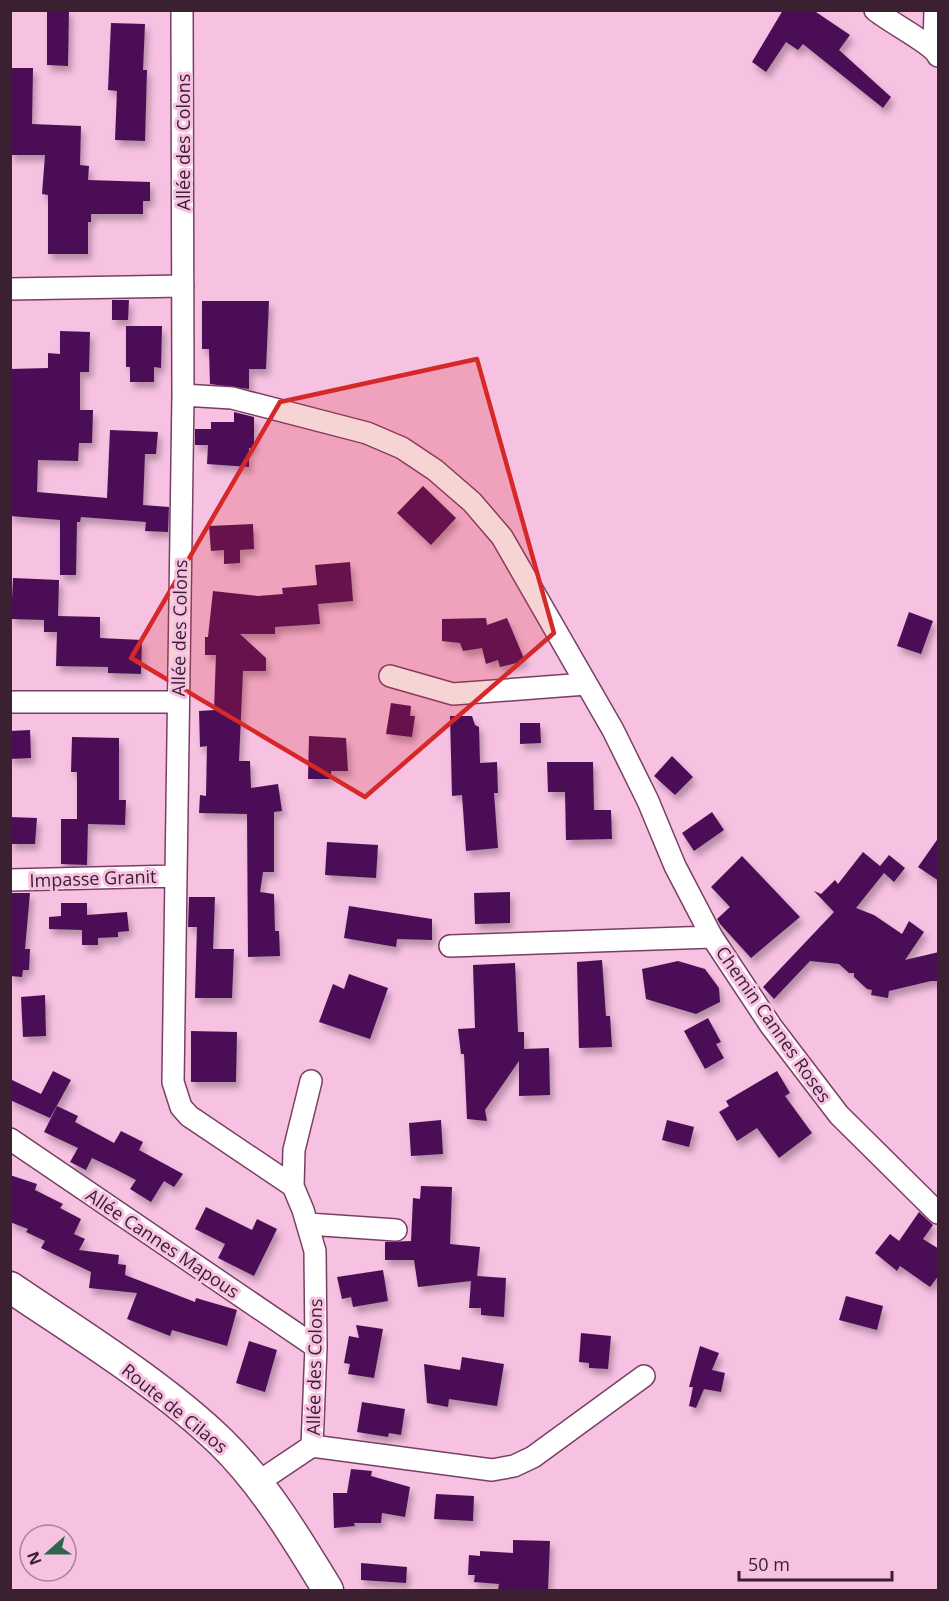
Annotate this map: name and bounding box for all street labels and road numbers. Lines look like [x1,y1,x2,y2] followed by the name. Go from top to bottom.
[171,74,195,210] street label: Allée des Colons
[166,559,192,697] street label: Allée des Colons
[29,864,157,892] street label: Impasse Granit
[711,941,837,1107] street label: Chemin Cannes Roses
[82,1183,244,1303] street label: Allée Cannes Mapous
[301,1298,327,1436] street label: Allée des Colons
[117,1358,233,1458] street label: Route de Cilaos

